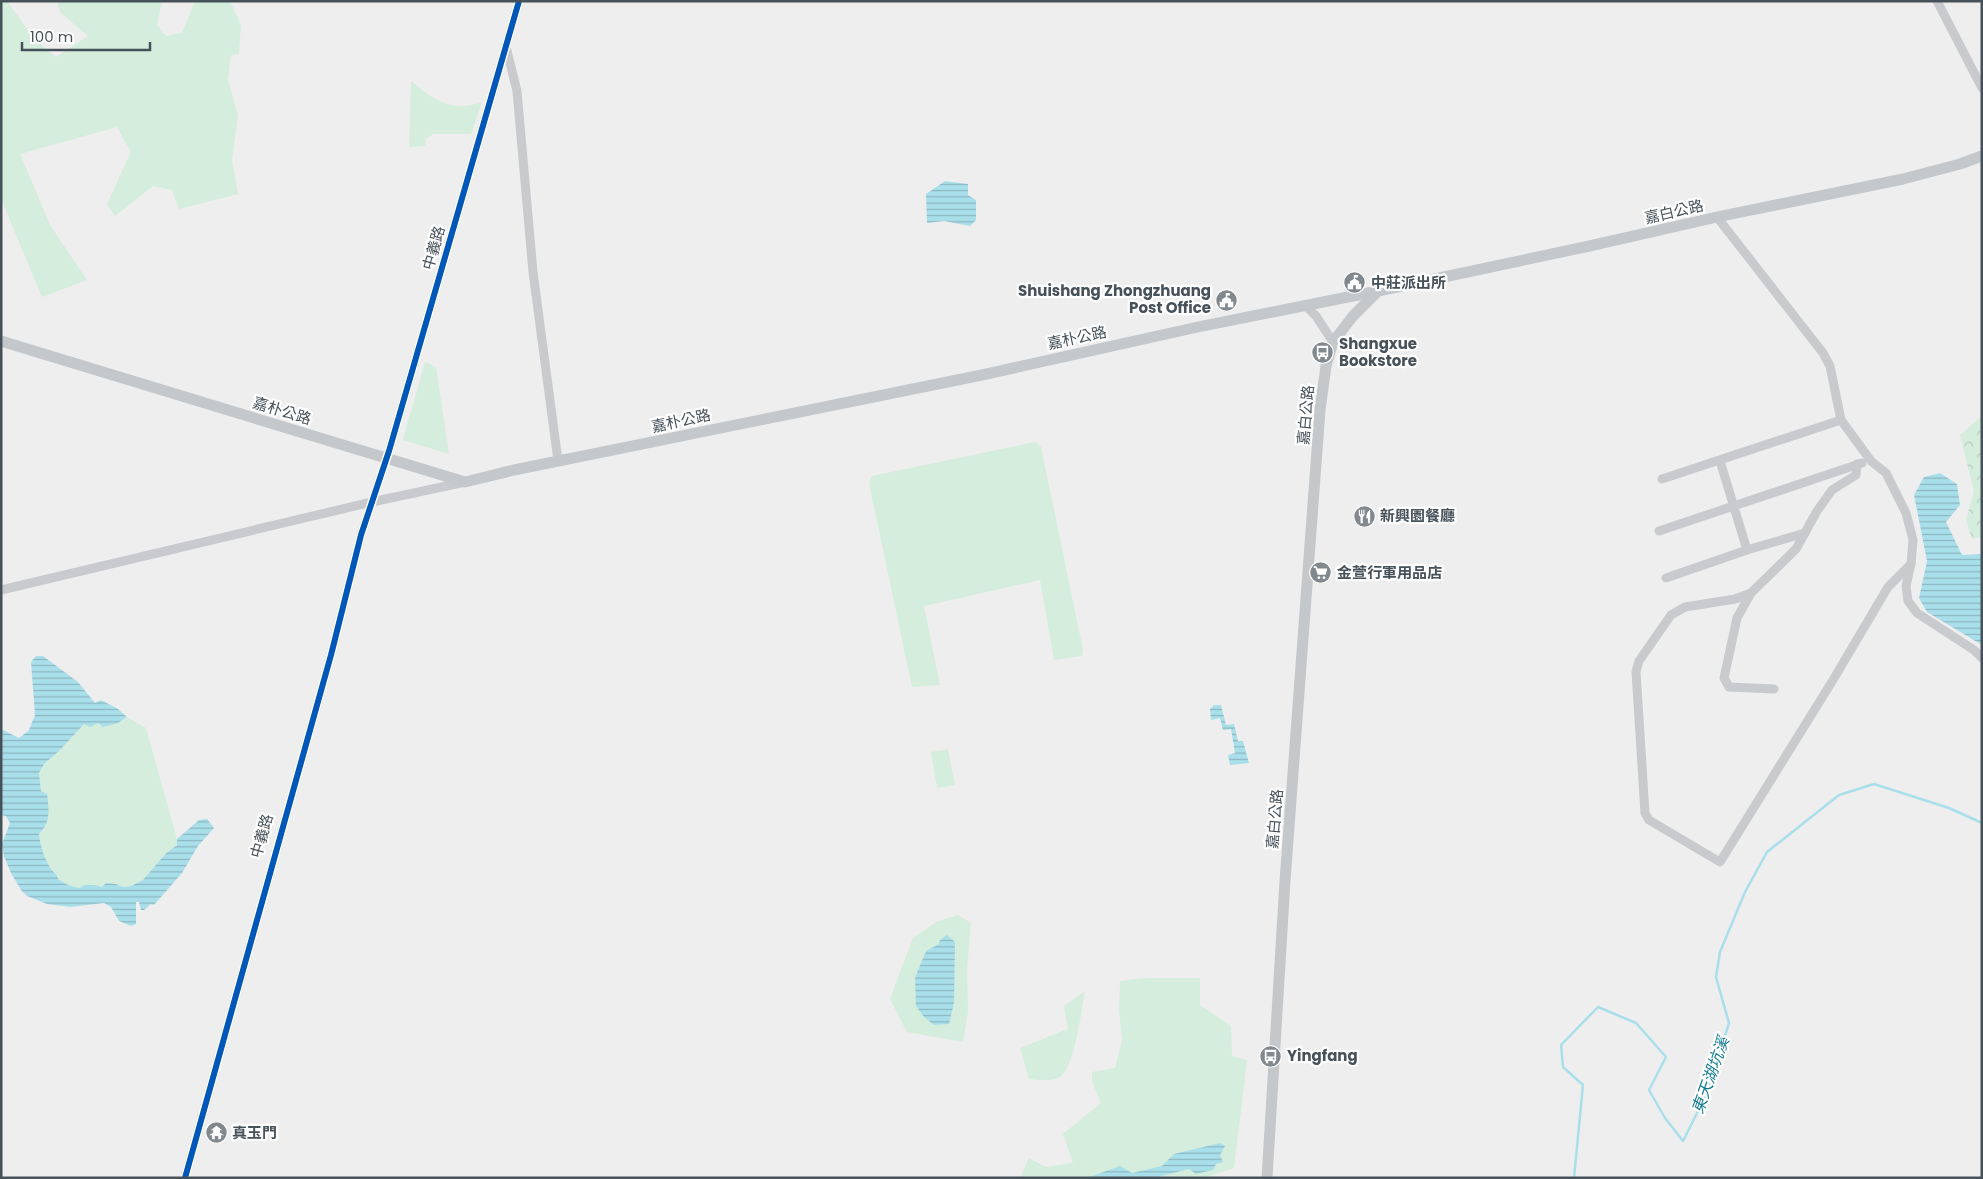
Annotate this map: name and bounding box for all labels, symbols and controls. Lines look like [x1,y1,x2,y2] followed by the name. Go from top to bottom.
[22,20,150,52] scale bar
[30,26,73,47] text: 100 m
[1642,195,1705,228] street label: 嘉白公路
[417,223,450,272] street label: 中義路
[1343,271,1367,295] public building icon: 中莊派出所
[1371,272,1446,293] place label: 中莊派出所
[1018,280,1211,318] place label: Shuishang Zhongzhuang Post Office
[1215,288,1239,312] public building icon: Shuishang Zhongzhuang Post Office
[1045,321,1108,354] street label: 嘉朴公路
[1339,333,1417,371] place label: Shangxue Bookstore
[1311,341,1335,365] bus stop icon: Shangxue Bookstore
[1292,384,1319,446] street label: 嘉白公路
[250,392,314,429] street label: 嘉朴公路
[649,404,712,437] street label: 嘉朴公路
[1352,504,1376,528] restaurant icon: 新興園餐廳
[1380,505,1455,526] place label: 新興園餐廳
[1309,561,1333,585] supermarket icon: 金萱行軍用品店
[1337,562,1442,583] place label: 金萱行軍用品店
[1261,788,1288,850] street label: 嘉白公路
[245,811,278,860] street label: 中義路
[1686,1032,1736,1117] water label: 東天湖坑溪
[1259,1044,1283,1068] bus stop icon: Yingfang
[1287,1045,1358,1066] place label: Yingfang
[204,1121,228,1145] temple icon: 真玉門
[232,1122,277,1143] place label: 真玉門

